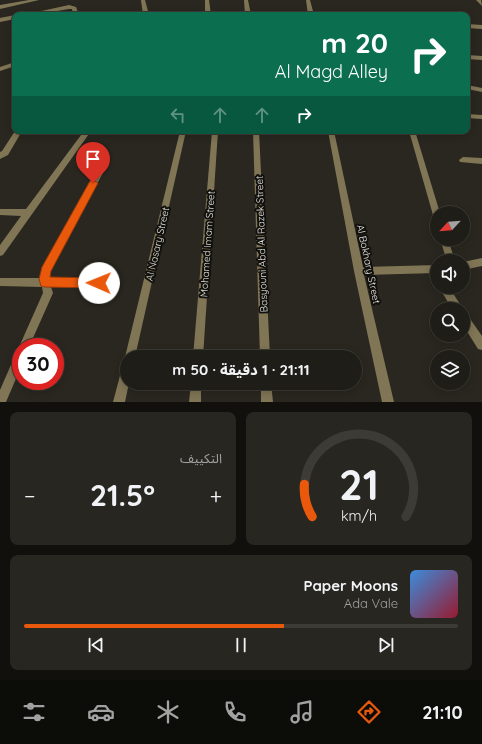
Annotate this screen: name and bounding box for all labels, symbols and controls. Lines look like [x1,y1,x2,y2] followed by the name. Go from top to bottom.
[321,25,388,60] text: 20 m
[402,28,454,80] icon: right
[275,60,388,83] text: Al Magd Alley
[167,104,189,126] icon: left
[209,104,231,126] icon: ahead
[251,104,273,126] icon: ahead
[293,104,315,126] icon: right
[76,142,110,183] pin
[82,148,104,170] icon: arrive
[253,175,270,312] street label: Basyouni Abd Al Razek Street
[197,190,218,298] street label: Mohamed Imam Street
[143,205,172,282] street label: Al Nasary Street
[430,206,470,246] north arrow
[430,206,470,390] map controls
[354,223,383,306] street label: Al Bokhary Street
[430,254,470,294] button: sound
[78,262,120,304] position arrow
[430,302,470,342] button: search
[12,338,64,390] speed limit sign: 30
[430,350,470,390] button: layers
[172,360,310,379] text: 21:11 · 1 دقيقة · 50 m
[180,450,222,466] text: التكييف
[339,457,379,509] text: 21
[90,476,155,514] text: 21.5°
[24,482,35,510] text: −
[210,482,222,510] text: +
[341,506,377,524] text: km/h
[303,576,398,595] text: Paper Moons
[344,595,398,611] text: Ada Vale
[85,634,107,656] icon: previous
[230,634,252,656] icon: pause
[375,634,397,656] icon: next
[20,698,48,726] icon: filters
[87,698,115,726] icon: car
[154,698,182,726] icon: climate
[221,698,249,726] icon: phone
[288,698,316,726] icon: music
[355,698,383,726] icon: directions
[422,701,462,724] text: 21:10

